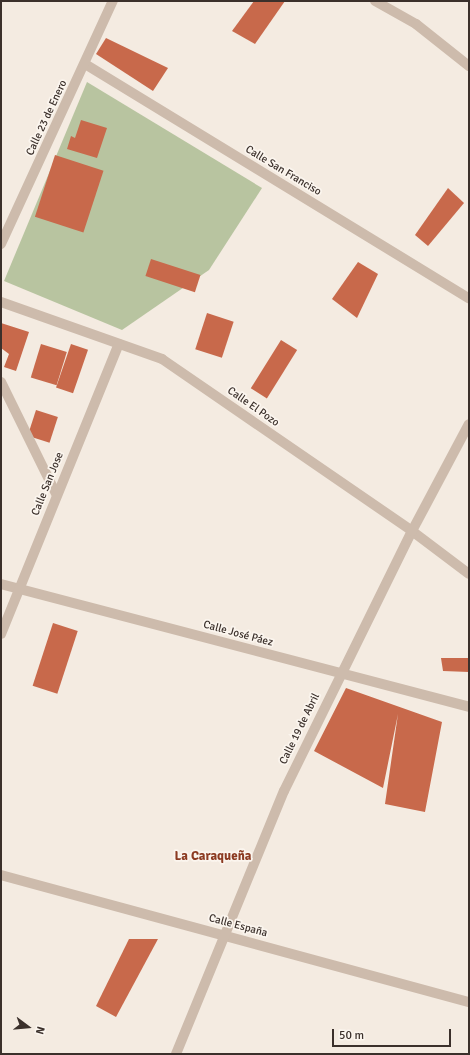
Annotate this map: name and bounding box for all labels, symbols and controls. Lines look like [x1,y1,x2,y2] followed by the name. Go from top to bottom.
[24,78,70,158] street label: Calle 23 de Enero
[243,143,323,199] street label: Calle San Franciso
[225,384,281,430] street label: Calle El Pozo
[29,450,67,518] street label: Calle San Jose
[202,618,274,650] street label: Calle José Páez
[277,691,323,767] street label: Calle 19 de Abril
[175,848,251,864] district label: La Caraqueña
[207,912,269,940] street label: Calle España
[8,1007,48,1047] north arrow
[334,1021,453,1047] scale bar
[33,1025,47,1036] text: N
[339,1028,364,1043] text: 50 m

